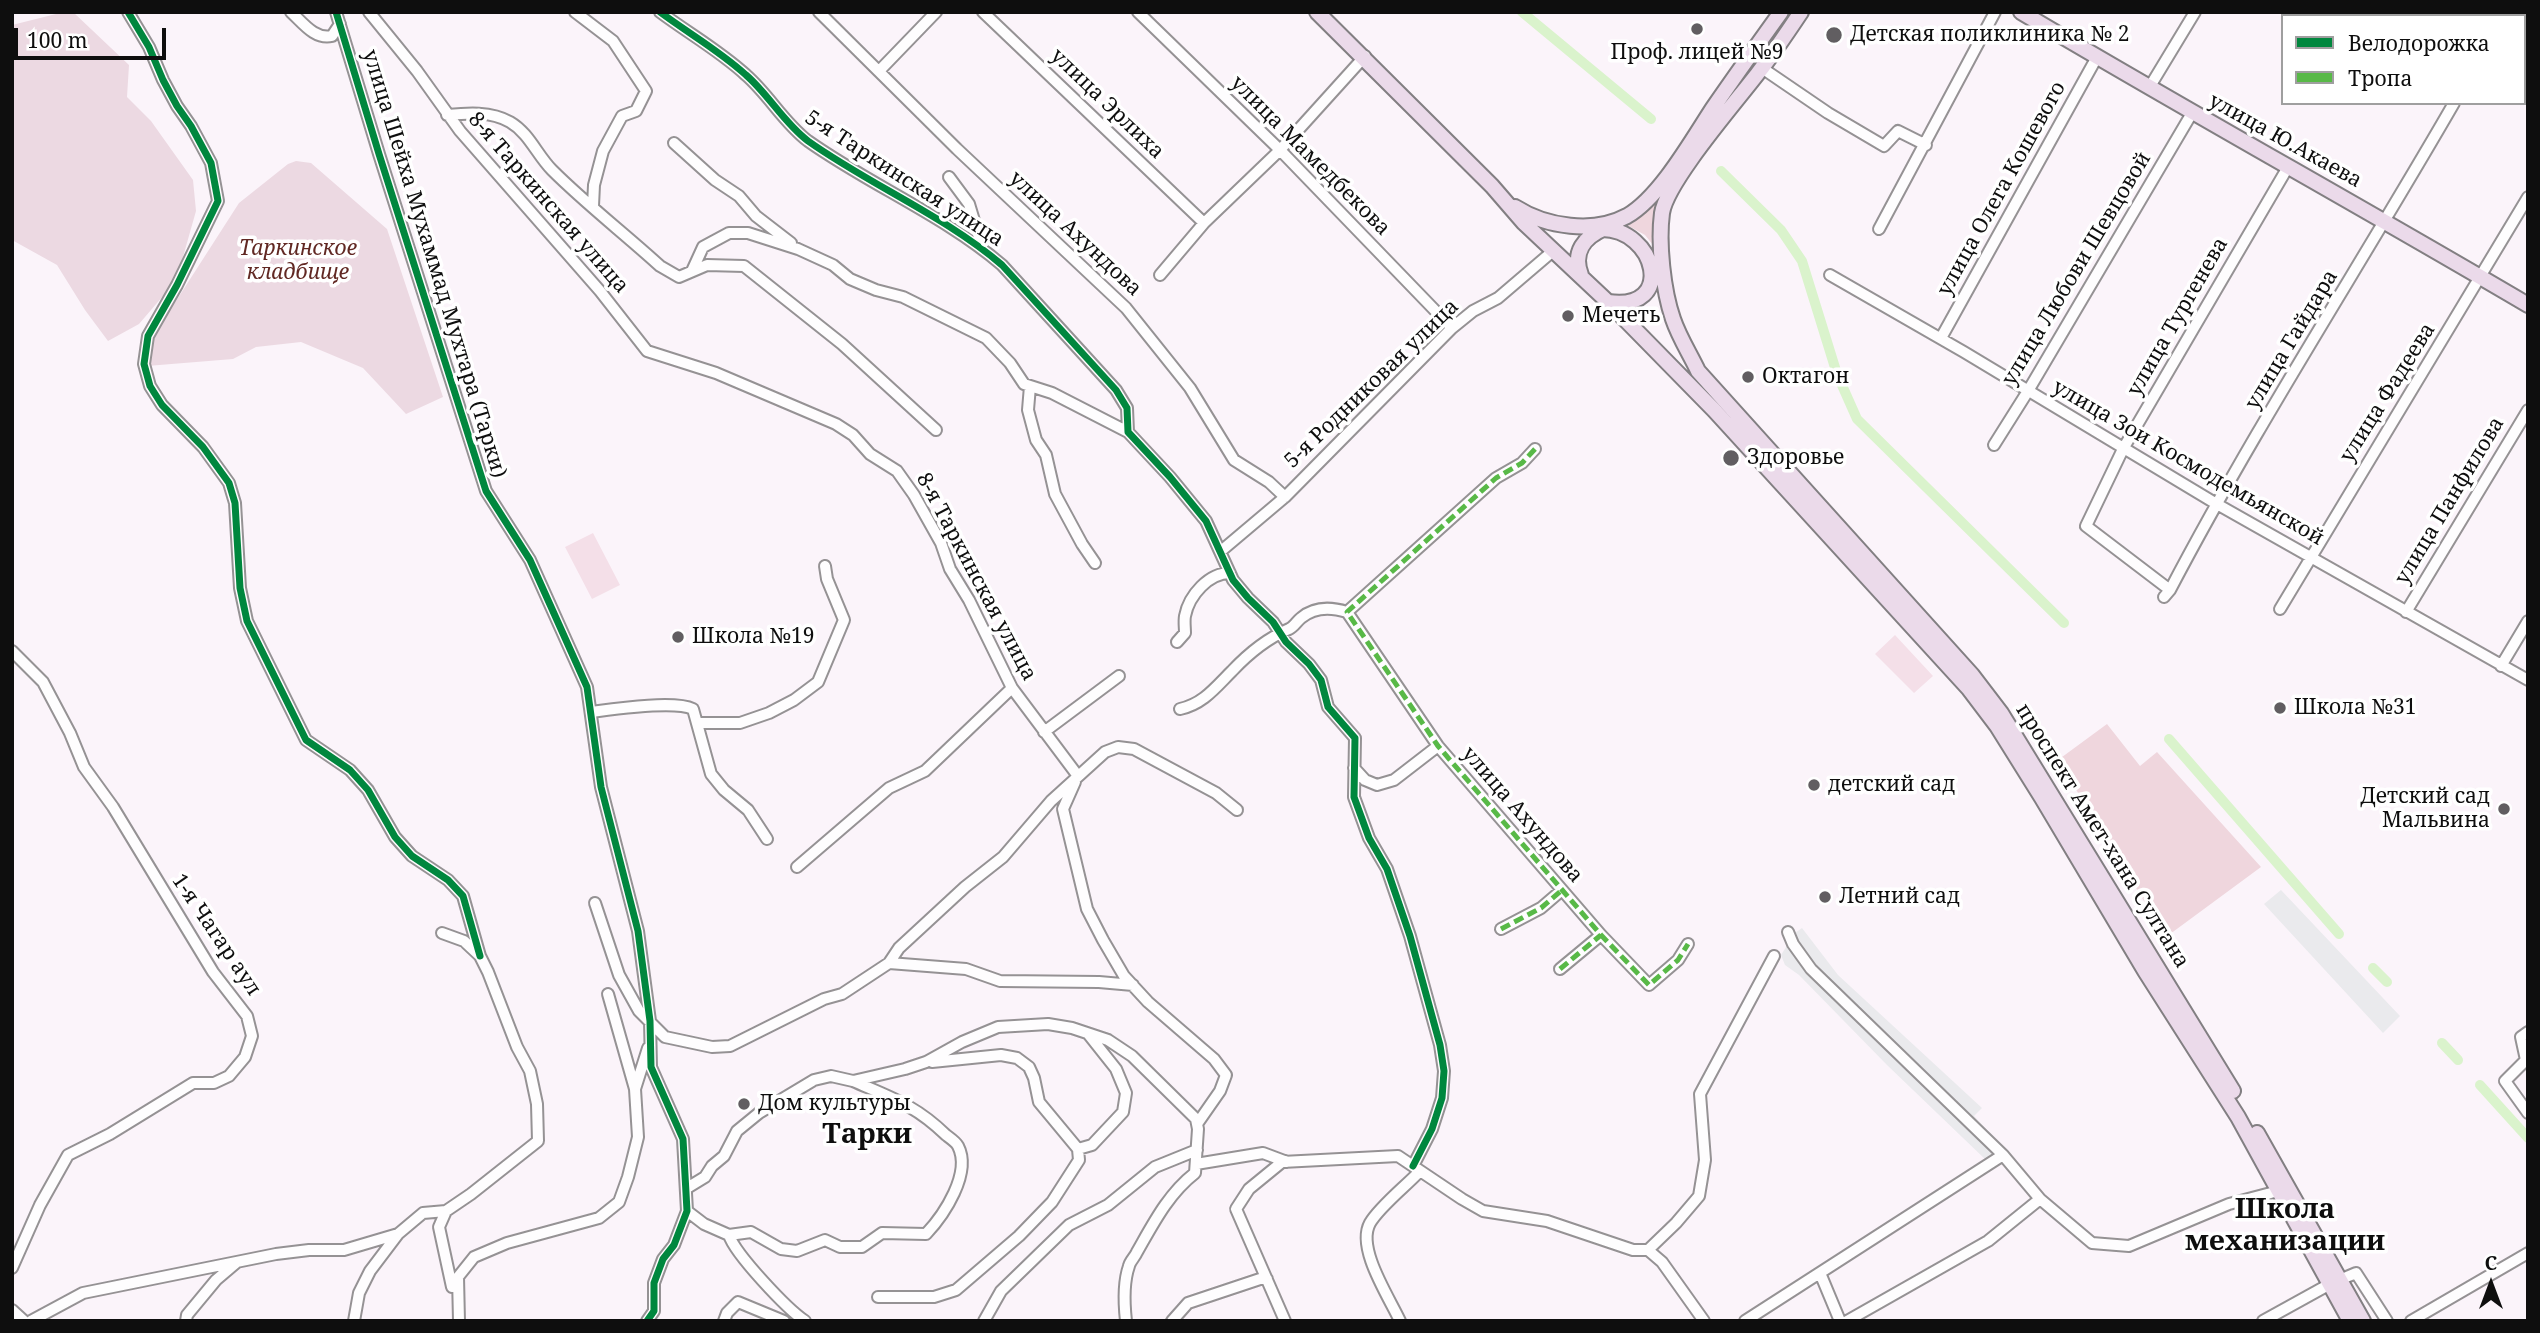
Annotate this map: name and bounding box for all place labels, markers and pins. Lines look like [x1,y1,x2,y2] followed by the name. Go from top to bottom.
[1689,21,1705,37] marker: Проф. лицей №9
[1850,22,2129,48] place label: Детская поликлиника № 2
[1824,25,1844,45] marker: Детская поликлиника № 2
[1611,40,1783,66] place label: Проф. лицей №9
[1582,303,1660,329] place label: Мечеть
[1560,308,1576,324] marker: Мечеть
[1762,364,1849,390] place label: Октагон
[1740,369,1756,385] marker: Октагон
[1747,445,1844,471] place label: Здоровье
[1721,448,1741,468] marker: Здоровье
[692,624,814,650] place label: Школа №19
[670,629,686,645] marker: Школа №19
[2294,695,2416,721] place label: Школа №31
[2272,700,2288,716] marker: Школа №31
[1828,772,1955,798] place label: детский сад
[1806,777,1822,793] marker: детский сад
[2360,784,2490,834] place label: Детский сад Мальвина
[2496,801,2512,817] marker: Детский сад Мальвина
[1839,884,1960,910] place label: Летний сад
[1817,889,1833,905] marker: Летний сад
[758,1091,911,1117] place label: Дом культуры
[736,1096,752,1112] marker: Дом культуры

